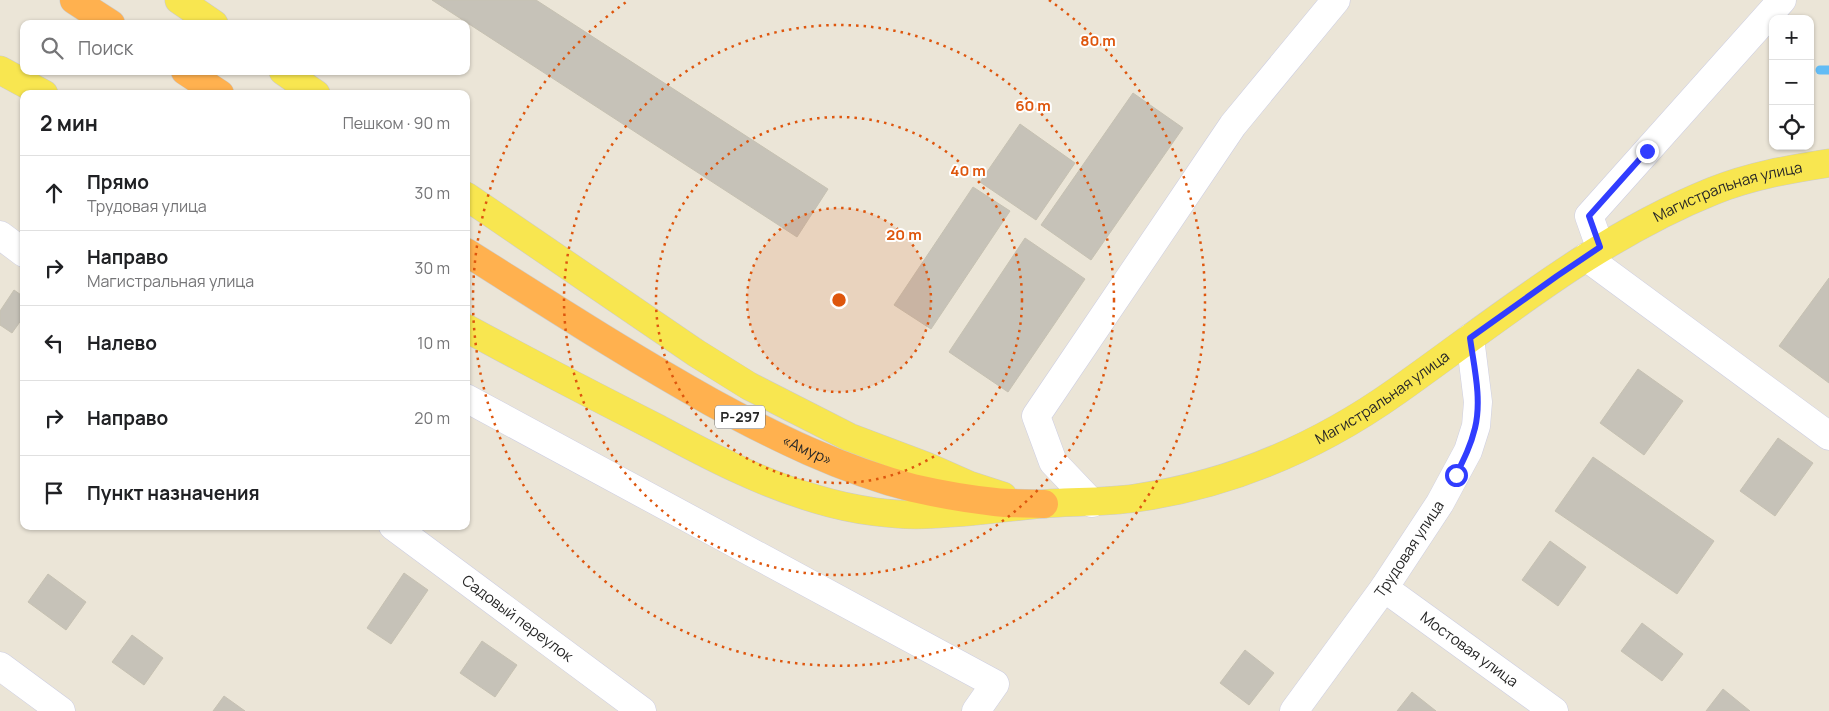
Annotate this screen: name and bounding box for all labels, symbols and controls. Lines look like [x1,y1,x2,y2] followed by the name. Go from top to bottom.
[1769,15,1814,150] map controls
[1769,15,1814,60] button: +
[20,20,470,75] search box
[1080,30,1116,51] text: 80 m
[38,34,66,62] icon: search
[78,35,133,61] text: Поиск
[1769,60,1814,105] button: −
[1015,95,1051,116] text: 60 m
[1769,105,1814,150] button: locate
[40,109,98,137] text: 2 мин
[343,112,450,134] text: Пешком · 90 m
[1636,140,1659,163] route end
[1649,157,1804,227] street label: Магистральная улица
[950,160,986,181] text: 40 m
[87,169,149,195] text: Прямо
[40,179,68,207] icon: ahead
[415,182,450,204] text: 30 m
[87,195,207,217] text: Трудовая улица
[886,224,922,245] text: 20 m
[87,244,168,270] text: Направо
[40,254,68,282] icon: right
[415,257,450,279] text: 30 m
[87,270,254,292] text: Магистральная улица
[830,291,848,309] centre of rings
[40,329,68,357] icon: left
[87,330,157,356] text: Налево
[417,332,450,354] text: 10 m
[1311,346,1453,449] street label: Магистральная улица
[40,404,68,432] icon: right
[87,405,168,431] text: Направо
[715,406,765,428] road number: Р-297
[414,407,450,429] text: 20 m
[779,429,836,470] street label: «Амур»
[1445,464,1468,487] route start
[40,479,68,507] icon: arrive
[87,480,260,506] text: Пункт назначения
[1369,496,1449,602] street label: Трудовая улица
[458,570,578,667] street label: Садовый переулок
[1416,607,1523,692] street label: Мостовая улица

